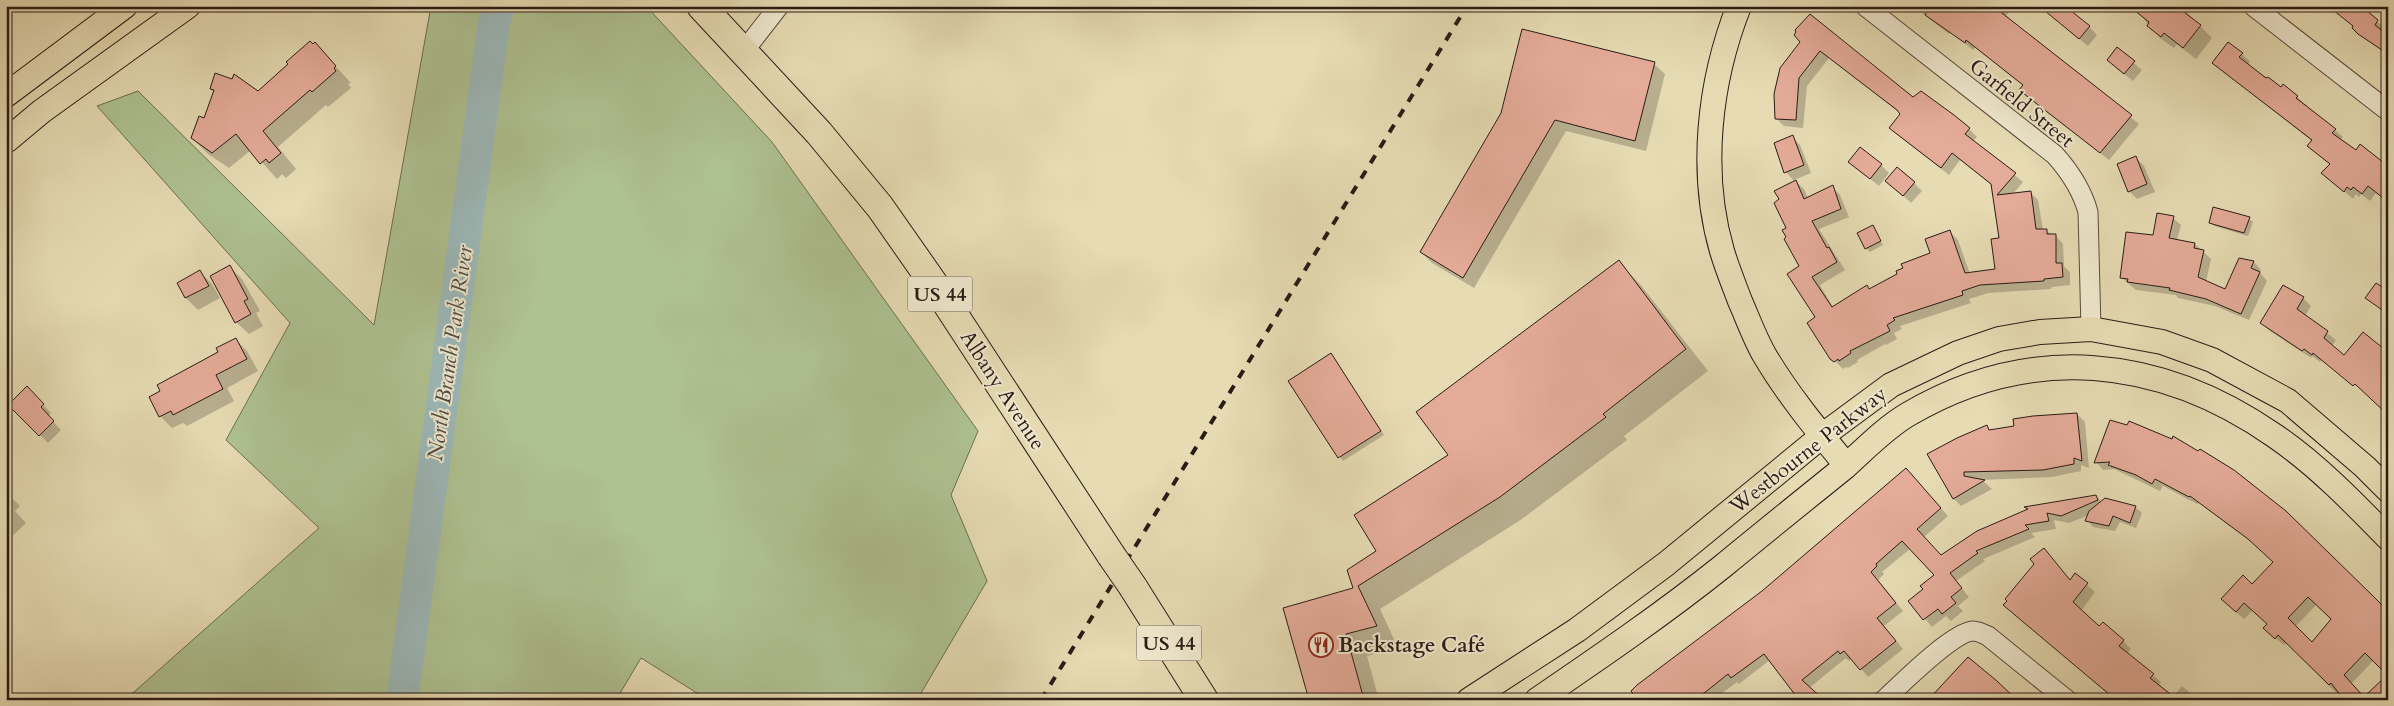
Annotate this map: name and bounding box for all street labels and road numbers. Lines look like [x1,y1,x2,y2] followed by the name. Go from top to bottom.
[1963,52,2081,155] street label: Garfield Street
[908,276,972,312] road number: US 44
[953,325,1052,456] street label: Albany Avenue
[1723,380,1893,522] street label: Westbourne Parkway
[1136,626,1202,660] road number: US 44

